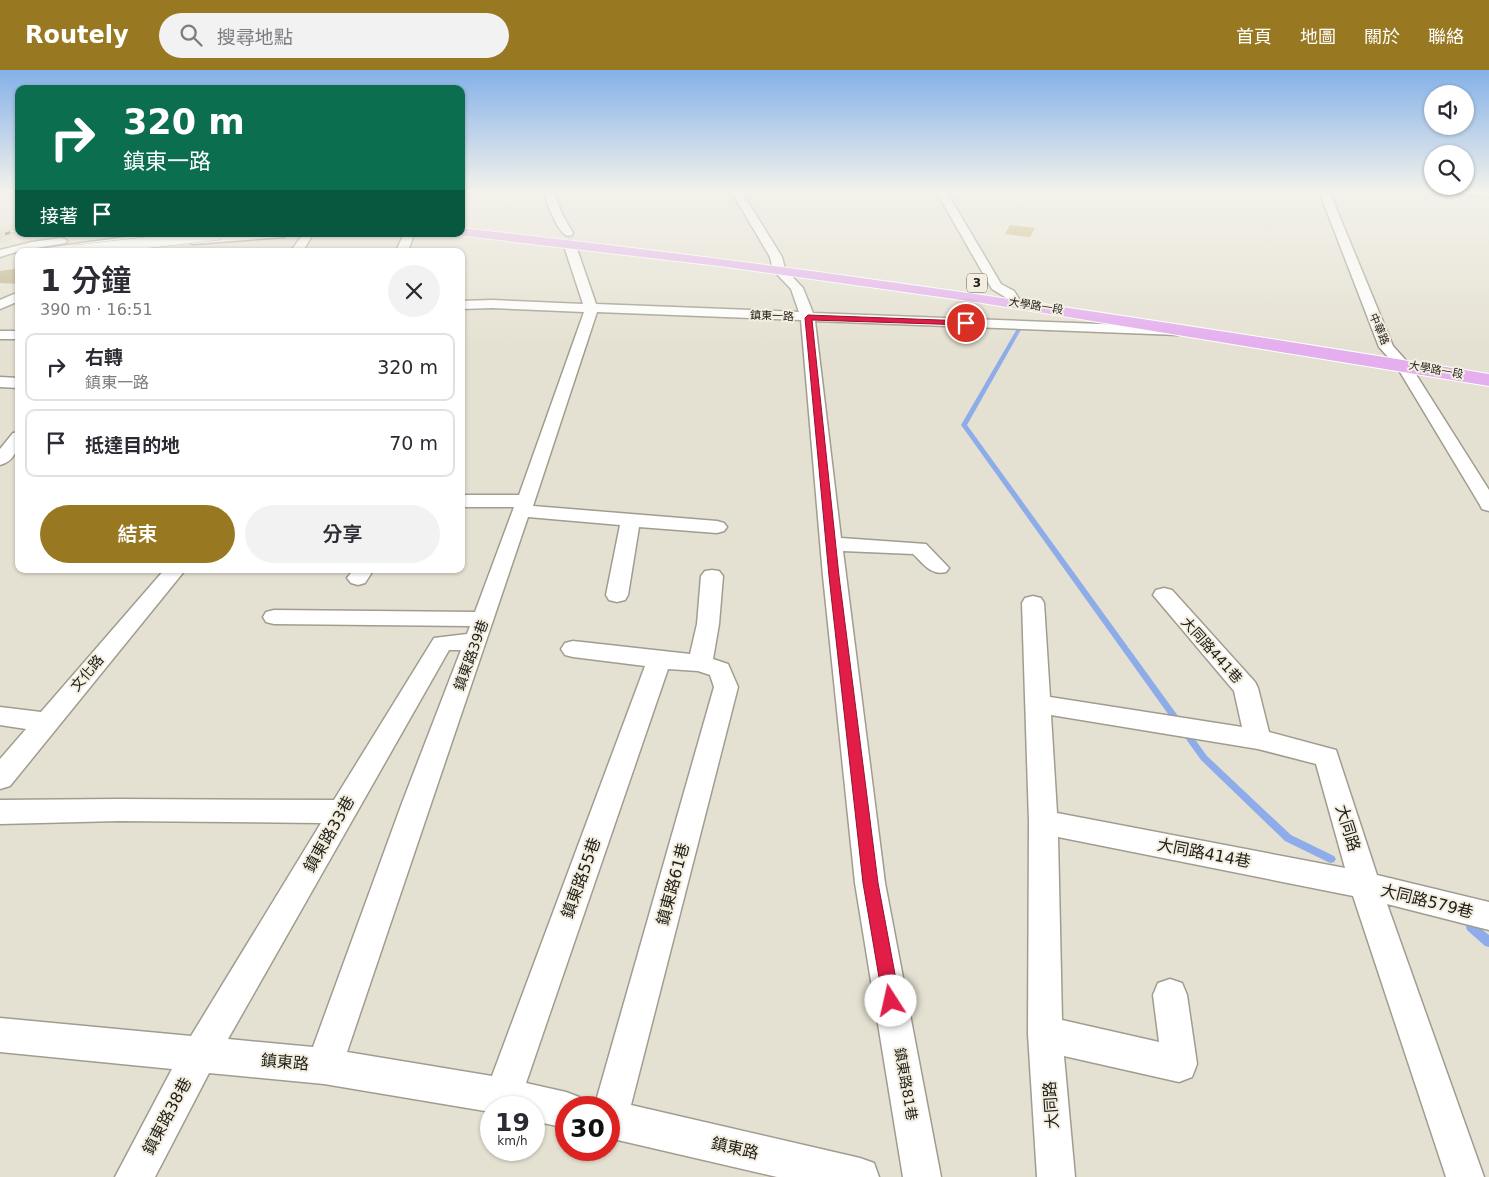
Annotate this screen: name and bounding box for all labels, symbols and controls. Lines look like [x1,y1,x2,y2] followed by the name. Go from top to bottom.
[159,13,509,58] search box
[25,21,129,49] text: Routely
[177,21,205,49] icon: search
[217,26,293,48] text: 搜尋地點
[1236,26,1272,47] text: 首頁
[1300,26,1336,47] text: 地圖
[1364,26,1400,47] text: 關於
[1428,26,1464,47] text: 聯絡
[1424,85,1474,195] map controls
[1424,85,1474,135] button: sound
[123,102,245,142] text: 320 m
[40,105,105,170] icon: right
[1424,145,1474,195] button: search
[123,149,211,174] text: 鎮東一路
[88,200,116,228] icon: arrive
[40,205,78,227] text: 接著
[40,263,131,298] text: 1 分鐘
[388,265,440,317] button: close
[967,274,987,292] road number: 3
[1008,295,1064,317] street label: 大學路一段
[40,300,153,319] text: 390 m · 16:51
[945,302,987,344] pin
[750,309,794,323] street label: 鎮東一路
[952,309,980,337] icon: arrive
[1367,311,1391,347] street label: 中華路
[85,346,123,368] text: 右轉
[42,353,70,381] icon: right
[377,356,438,378] text: 320 m
[1408,359,1464,381] street label: 大學路一段
[85,373,149,392] text: 鎮東一路
[42,429,70,457] icon: arrive
[389,432,438,454] text: 70 m
[85,434,180,456] text: 抵達目的地
[40,505,235,563] button: 結束
[245,505,440,563] button: 分享
[1178,614,1246,686] street label: 大同路441巷
[451,618,491,692] street label: 鎮東路39巷
[67,652,107,694] street label: 文化路
[300,793,358,875] street label: 鎮東路33巷
[1332,802,1364,854] street label: 大同路
[558,835,604,921] street label: 鎮東路55巷
[1156,835,1252,871] street label: 大同路414巷
[653,841,693,927] street label: 鎮東路61巷
[1379,880,1475,922] street label: 大同路579巷
[864,974,916,1026] position arrow
[892,1046,920,1122] street label: 鎮東路81巷
[260,1050,310,1074] street label: 鎮東路
[139,1074,195,1158] street label: 鎮東路38巷
[1040,1080,1062,1130] street label: 大同路
[555,1096,620,1161] speed limit sign: 30
[495,1108,530,1137] text: 19
[709,1133,761,1163] street label: 鎮東路
[497,1134,528,1148] text: km/h

